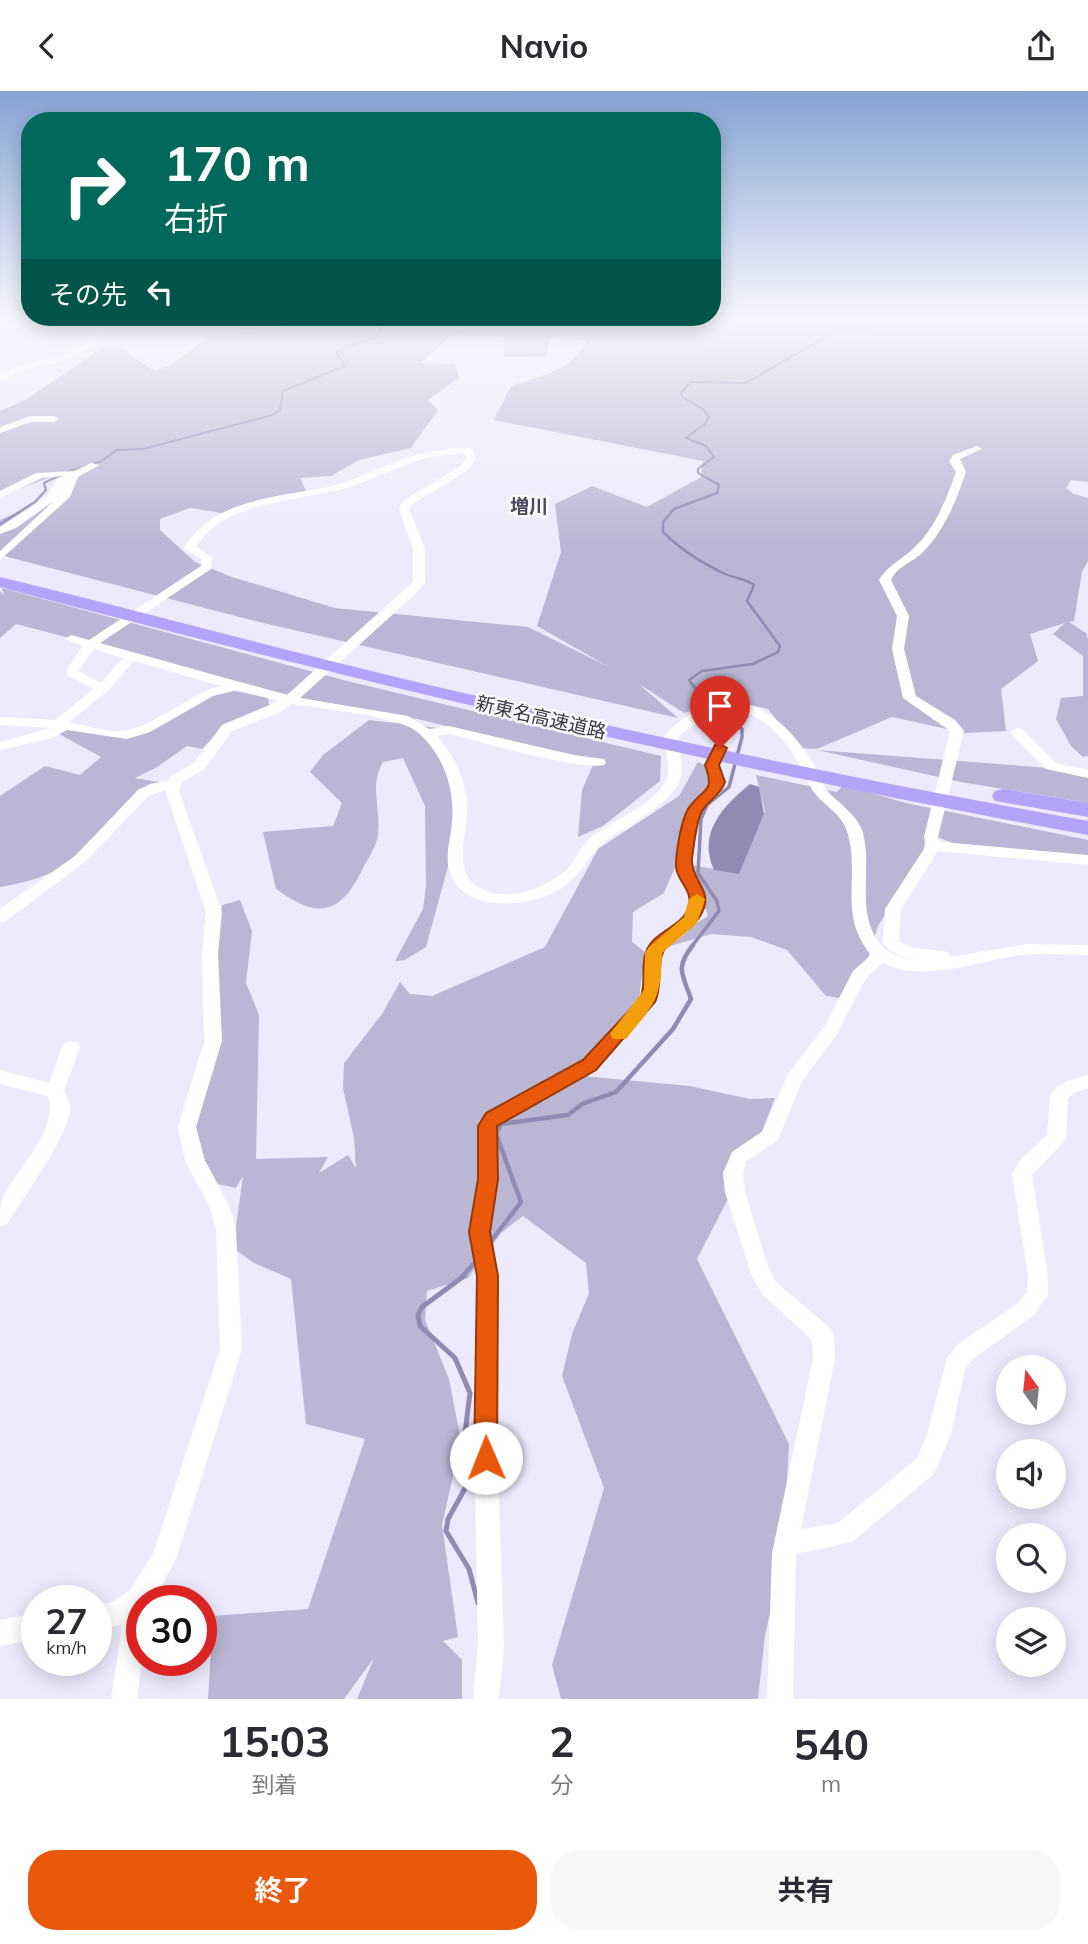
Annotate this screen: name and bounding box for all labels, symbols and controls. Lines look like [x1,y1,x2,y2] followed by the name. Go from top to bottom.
[500,26,588,66] text: Navio
[28,27,66,65] icon: back
[1022,27,1060,65] icon: share
[164,132,310,193] text: 170 m
[49,140,140,231] icon: right
[164,198,228,238] text: 右折
[141,273,179,311] icon: left
[49,278,127,311] text: その先
[510,494,548,518] district label: 増川
[690,676,750,748] pin
[701,687,739,725] icon: arrive
[473,690,609,744] street label: 新東名高速道路
[996,1355,1066,1425] north arrow
[996,1355,1066,1677] map controls
[449,1421,523,1495] position arrow
[996,1439,1066,1509] button: sound
[996,1523,1066,1593] button: search
[126,1585,217,1676] speed limit sign: 30
[45,1599,88,1643] text: 27
[996,1607,1066,1677] button: layers
[46,1636,87,1659] text: km/h
[219,1715,330,1768] text: 15:03
[549,1715,574,1768] text: 2
[793,1718,869,1771] text: 540
[821,1769,841,1798] text: m
[252,1770,298,1799] text: 到着
[550,1770,573,1799] text: 分
[28,1850,537,1930] button: 終了
[551,1850,1060,1930] button: 共有

